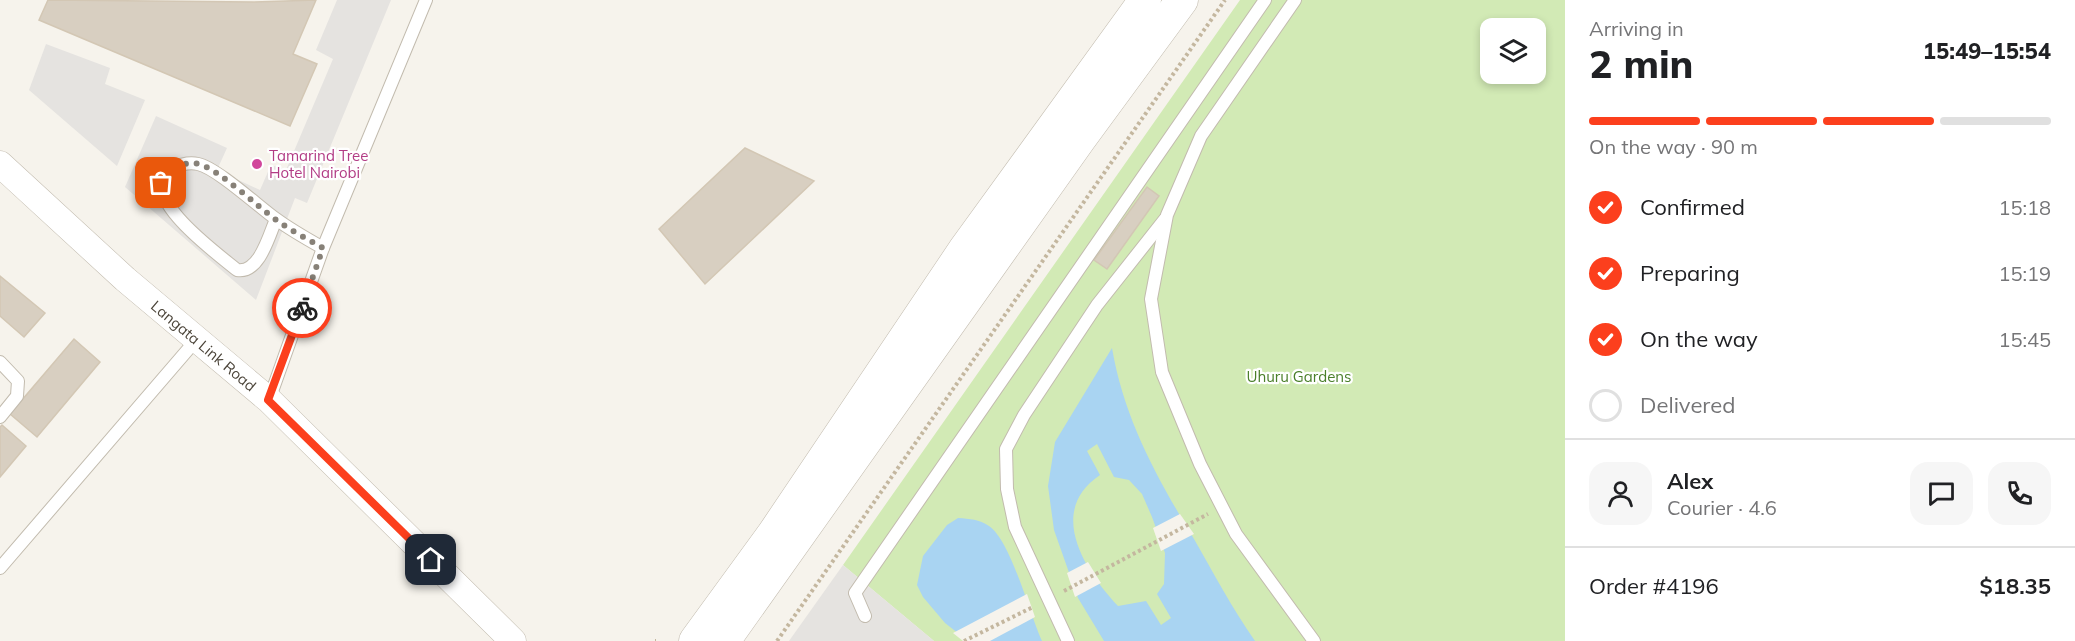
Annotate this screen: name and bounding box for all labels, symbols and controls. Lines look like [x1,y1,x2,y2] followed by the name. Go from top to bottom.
[1589,16,1684,41] text: Arriving in
[1480,18,1546,84] map controls
[1480,18,1546,84] button: layers
[1923,37,2051,65] text: 15:49–15:54
[1589,39,1694,88] text: 2 min
[1589,134,1758,159] text: On the way · 90 m
[269,146,368,182] place label: Tamarind Tree Hotel Nairobi
[135,157,186,208] pin
[250,157,264,171] marker: Tamarind Tree Hotel Nairobi
[144,166,177,199] icon: bag
[1589,191,1622,224] icon: check
[1640,193,1745,221] text: Confirmed
[1998,195,2051,220] text: 15:18
[1589,257,1622,290] icon: check
[1640,259,1740,287] text: Preparing
[1998,261,2051,286] text: 15:19
[272,278,332,338] courier
[286,292,319,325] icon: bike
[148,296,260,395] street label: Langata Link Road
[1589,323,1622,356] icon: check
[1640,325,1758,353] text: On the way
[1998,327,2051,352] text: 15:45
[1246,367,1352,386] park label: Uhuru Gardens
[1640,391,1735,419] text: Delivered
[1589,462,1652,525] button: person
[1910,462,1973,525] button: chat
[1988,462,2051,525] button: phone
[1667,467,1713,495] text: Alex
[1667,495,1777,520] text: Courier · 4.6
[405,534,456,585] pin
[414,543,447,576] icon: home
[1589,572,1719,600] text: Order #4196
[1980,572,2051,600] text: $18.35

